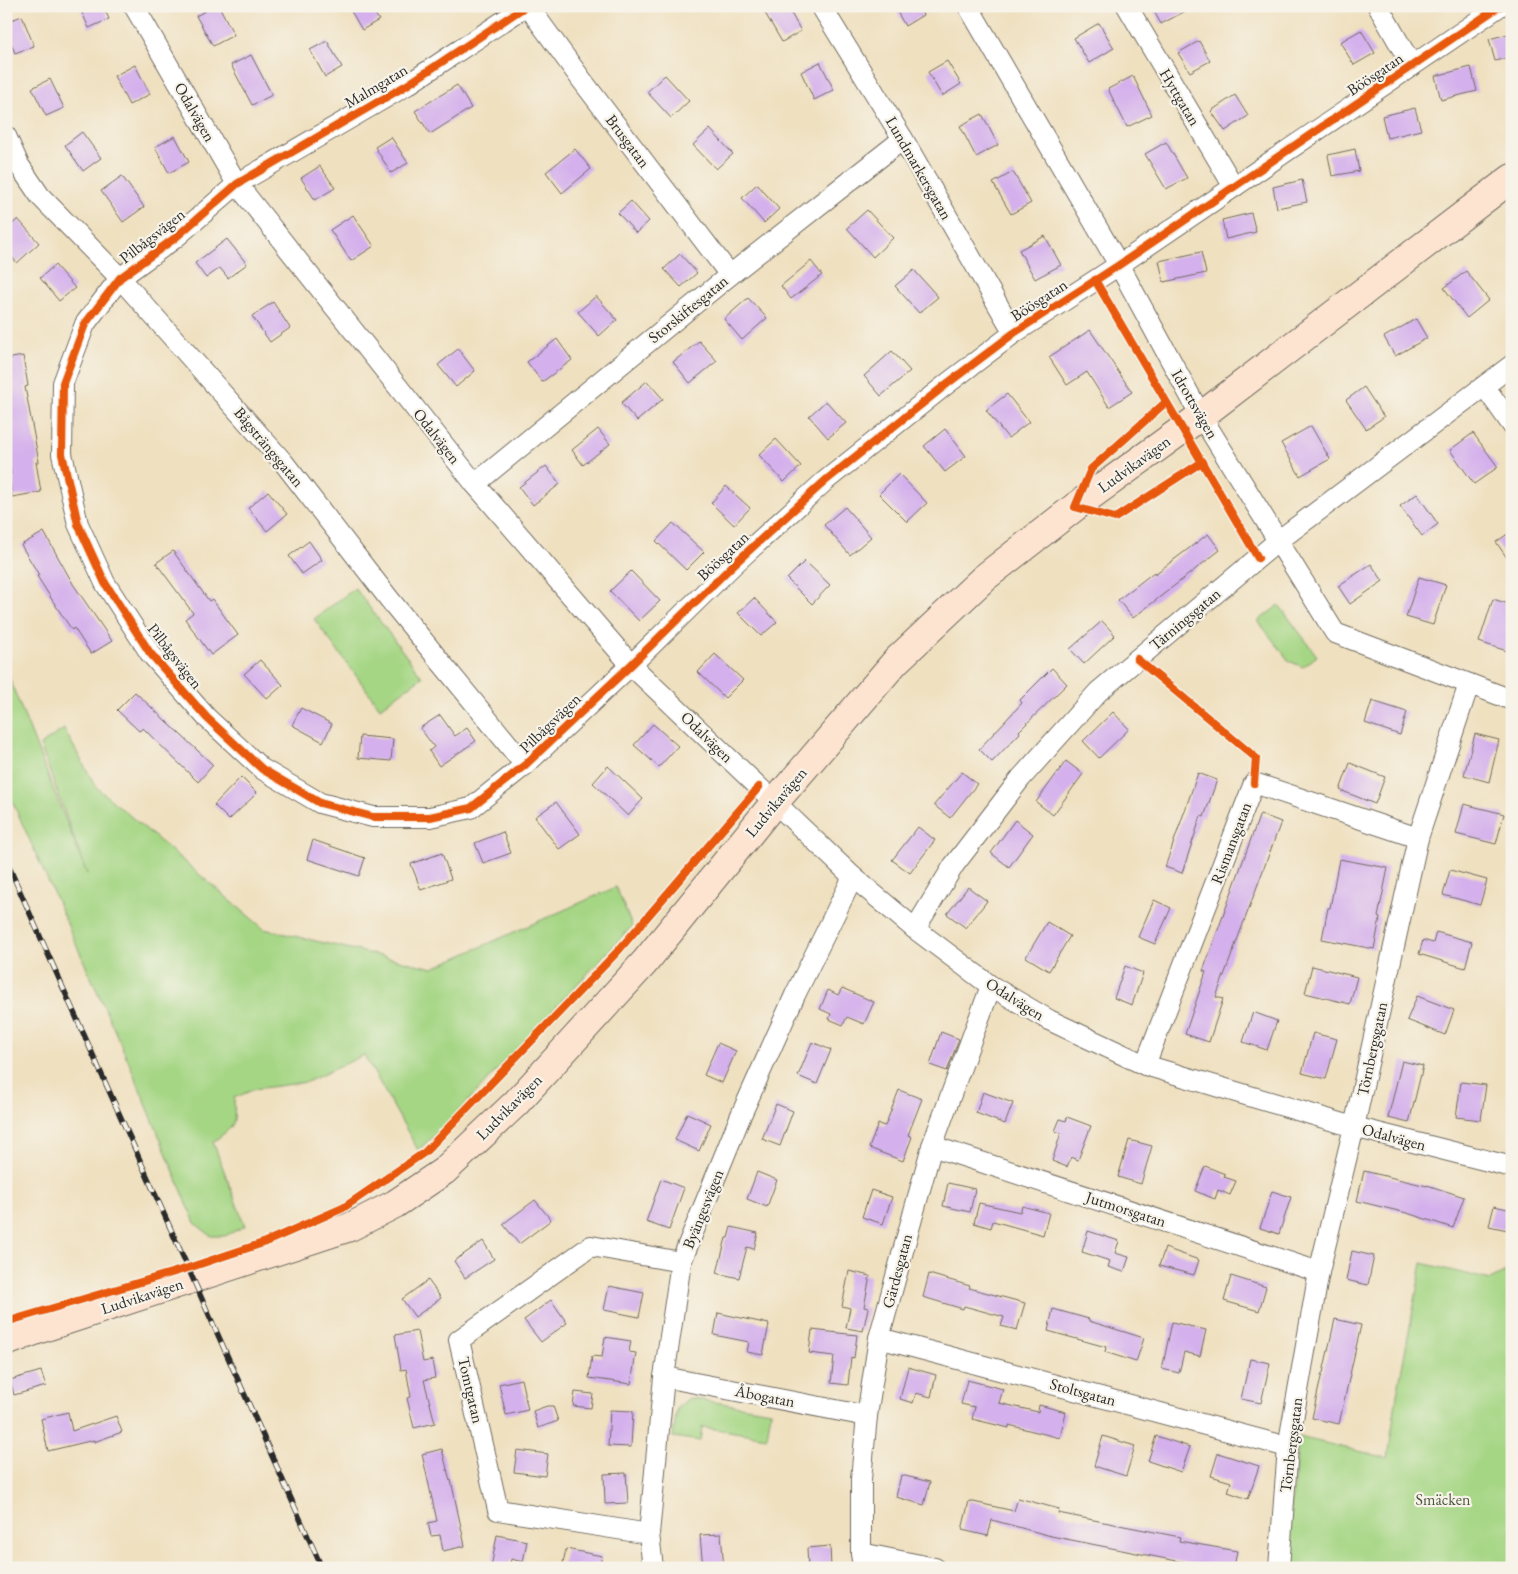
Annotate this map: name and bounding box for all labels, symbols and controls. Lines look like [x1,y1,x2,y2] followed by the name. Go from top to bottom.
[1343,47,1408,100] street label: Böösgatan
[341,59,412,113] street label: Malmgatan
[1155,64,1206,130] street label: Hyttgatan
[170,78,221,146] street label: Odalvägen
[601,110,655,172] street label: Brusgatan
[881,113,957,224] street label: Lundmarkersgatan
[115,203,190,268] street label: Pilbågsvägen
[644,270,733,348] street label: Storskiftesgatan
[1007,274,1072,326] street label: Böösgatan
[1167,365,1224,443] street label: Idrottsvägen
[229,403,309,492] street label: Bågsträngsgatan
[409,404,466,469] street label: Odalvägen
[1093,430,1175,498] street label: Ludvikavägen
[693,526,754,585] street label: Böösgatan
[1145,583,1225,655] street label: Tärningsgatan
[143,619,208,694] street label: Pilbågsvägen
[515,688,586,758] street label: Pilbågsvägen
[676,707,738,768] street label: Odalvägen
[741,762,812,841] street label: Ludvikavägen
[1206,799,1256,887] street label: Rismansgatan
[982,973,1049,1026] street label: Odalvägen
[1352,999,1392,1098] street label: Törnbergsgatan
[471,1069,547,1145] street label: Ludvikavägen
[1360,1118,1429,1156] street label: Odalvägen
[677,1166,729,1252] street label: Byängesvägen
[1081,1186,1169,1232] street label: Jutmorsgatan
[877,1231,917,1310] street label: Gärdesgatan
[98,1273,186,1319] street label: Ludvikavägen
[453,1355,489,1426] street label: Tomtgatan
[1048,1373,1119,1411] street label: Stoltsgatan
[732,1380,797,1412] street label: Åbogatan
[1275,1396,1307,1494] street label: Törnbergsgatan
[1416,1489,1471,1510] park label: Smäcken

